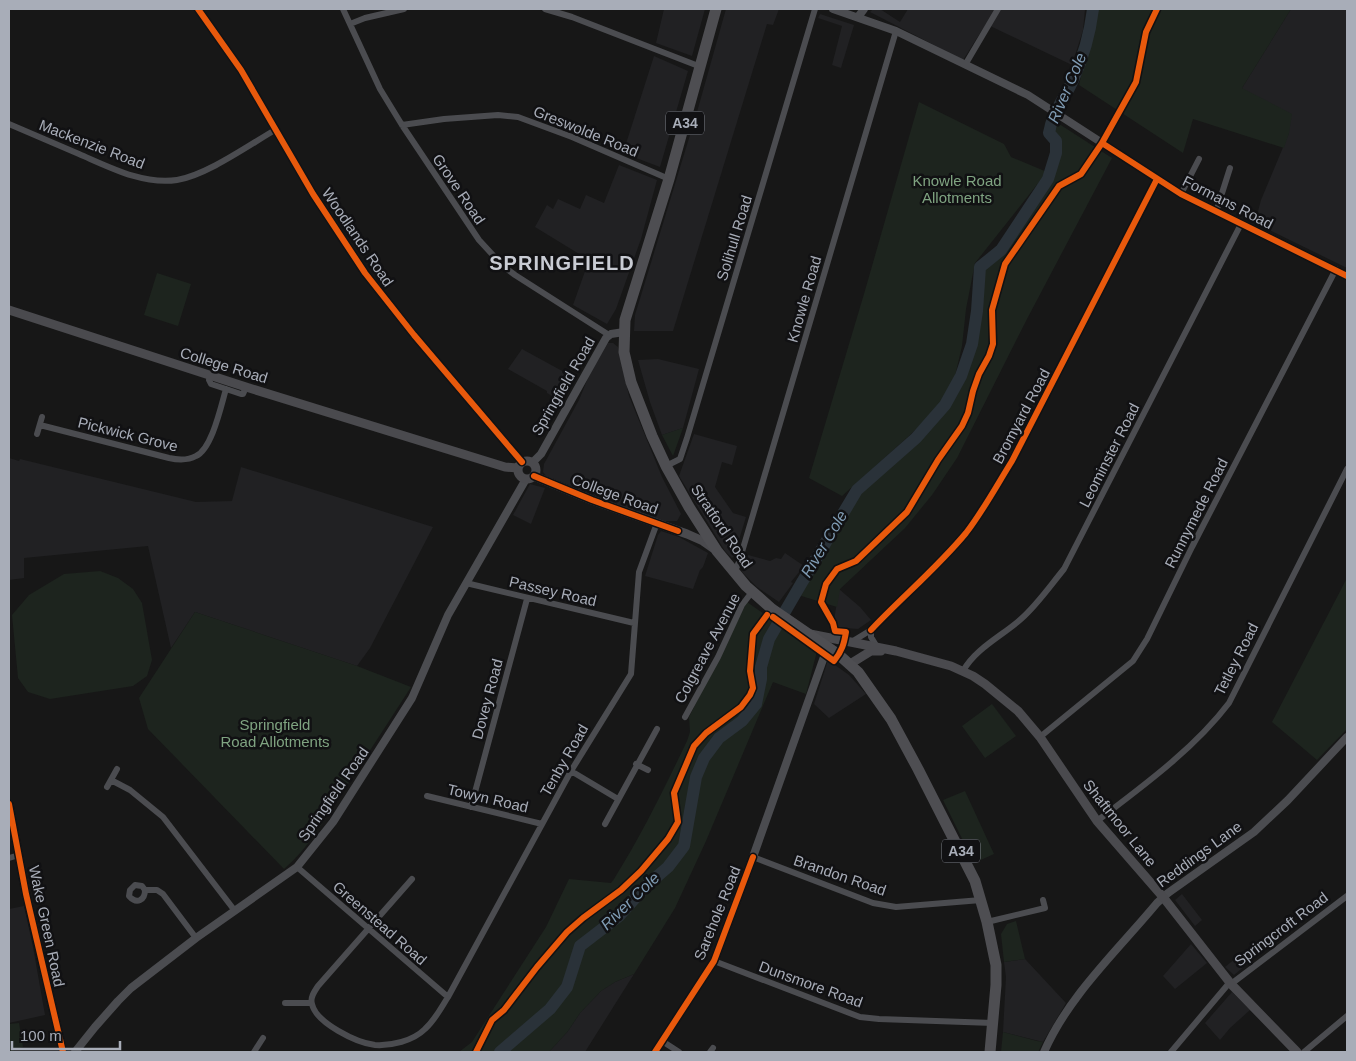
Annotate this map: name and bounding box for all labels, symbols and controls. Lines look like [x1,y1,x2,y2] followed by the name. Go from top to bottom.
[1045,50,1089,126] water label: River Cole
[531,102,641,160] street label: Greswolde Road
[666,112,704,134] road number: A34
[37,116,147,172] street label: Mackenzie Road
[429,151,489,227] street label: Grove Road
[912,172,1002,206] park label: Knowle Road Allotments
[1180,172,1276,232] street label: Formans Road
[319,185,397,289] street label: Woodlands Road
[713,193,755,283] street label: Solihull Road
[489,252,635,274] district label: SPRINGFIELD
[784,254,824,344] street label: Knowle Road
[528,334,598,438] street label: Springfield Road
[178,344,270,386] street label: College Road
[989,366,1053,466] street label: Bromyard Road
[1075,400,1143,510] street label: Leominster Road
[76,413,180,455] street label: Pickwick Grove
[1161,455,1231,571] street label: Runnymede Road
[569,470,661,518] street label: College Road
[688,481,756,571] street label: Stratford Road
[797,508,851,580] water label: River Cole
[508,573,598,609] street label: Passey Road
[671,590,743,706] street label: Colgreave Avenue
[1210,620,1262,698] street label: Tetley Road
[468,657,506,741] street label: Dovey Road
[220,716,330,750] park label: Springfield Road Allotments
[537,721,591,799] street label: Tenby Road
[294,744,372,844] street label: Springfield Road
[1080,776,1160,870] street label: Shaftmoor Lane
[446,780,530,816] street label: Towyn Road
[1153,817,1245,891] street label: Reddings Lane
[942,839,980,862] road number: A34
[791,851,889,899] street label: Brandon Road
[690,863,744,963] street label: Sarehole Road
[26,864,68,988] street label: Wake Green Road
[597,869,663,933] water label: River Cole
[330,878,430,968] street label: Greenstead Road
[1231,888,1331,970] street label: Springcroft Road
[757,957,865,1011] street label: Dunsmore Road
[12,1018,120,1050] scale bar
[20,1027,62,1044] text: 100 m

